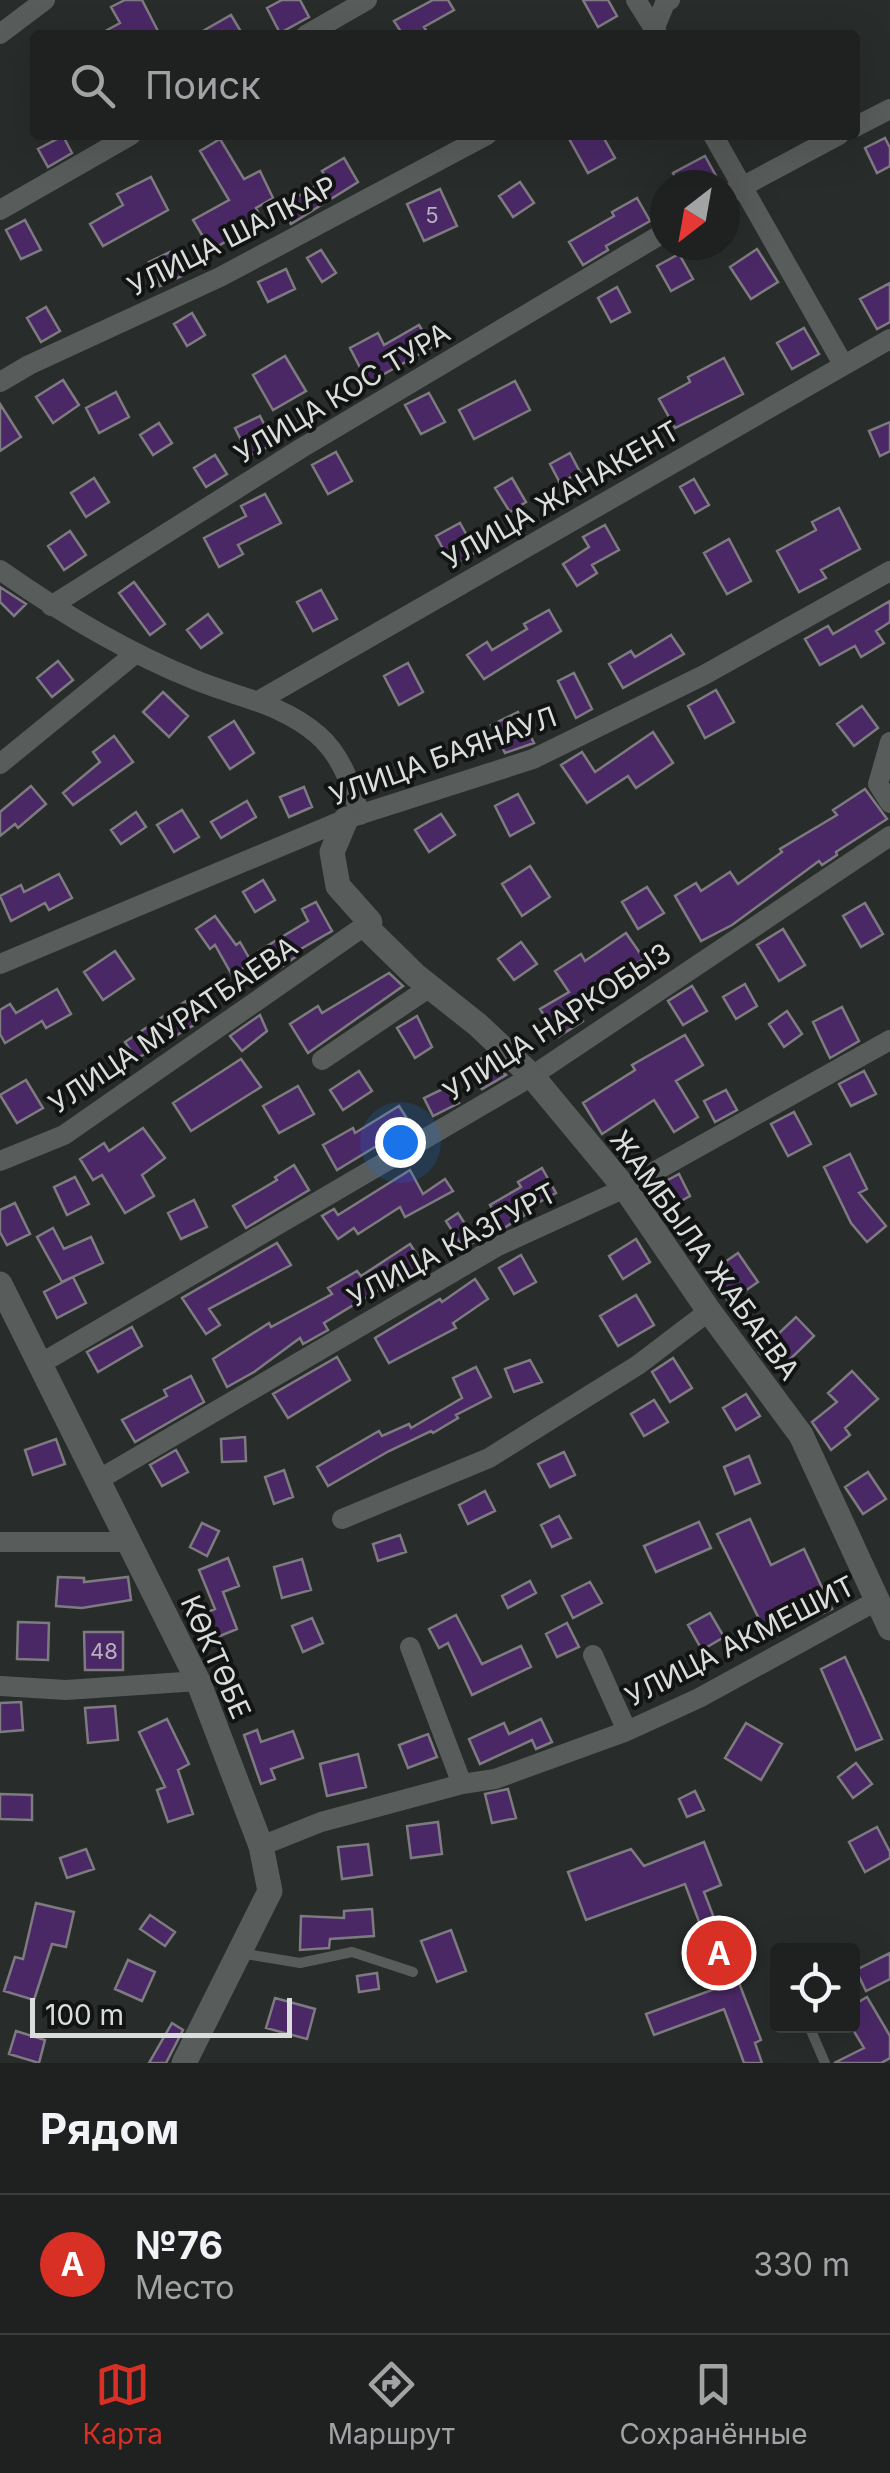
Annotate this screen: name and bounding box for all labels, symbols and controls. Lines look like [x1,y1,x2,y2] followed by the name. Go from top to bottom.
[30,30,860,140] search box
[65,58,120,113] icon: search
[145,62,261,108] text: Поиск
[122,169,342,303] street label: УЛИЦА ШАЛКАР
[650,170,740,260] north arrow
[425,202,439,228] house number: 5
[228,315,456,471] street label: УЛИЦА КОС ТУРА
[437,413,685,577] street label: УЛИЦА ЖАНАКЕНТ
[325,699,561,813] street label: УЛИЦА БАЯНАУЛ
[42,929,304,1121] street label: УЛИЦА МУРАТБАЕВА
[437,936,677,1108] street label: УЛИЦА НАРКОБЫЗ
[375,1117,426,1168] your location
[603,1123,807,1387] street label: ЖАМБЫЛА ЖАБАЕВА
[342,1175,562,1315] street label: УЛИЦА КАЗГУРТ
[619,1568,861,1714] street label: УЛИЦА АКМЕШИТ
[174,1590,258,1724] street label: КӨКТӨБЕ
[90,1638,118,1664] house number: 48
[686,1916,752,1990] pin: A
[770,1943,860,2033] map controls
[770,1943,860,2033] button: locate
[30,1993,292,2038] scale bar
[45,1998,124,2032] text: 100 m
[40,2103,179,2154] text: Рядом
[135,2222,223,2268] text: №76
[61,2245,84,2284] text: A
[753,2245,850,2284] text: 330 m
[135,2268,234,2307] text: Место
[82,2357,163,2451] tab: Карта
[328,2357,455,2451] tab: Маршрут
[620,2357,808,2451] tab: Сохранённые

